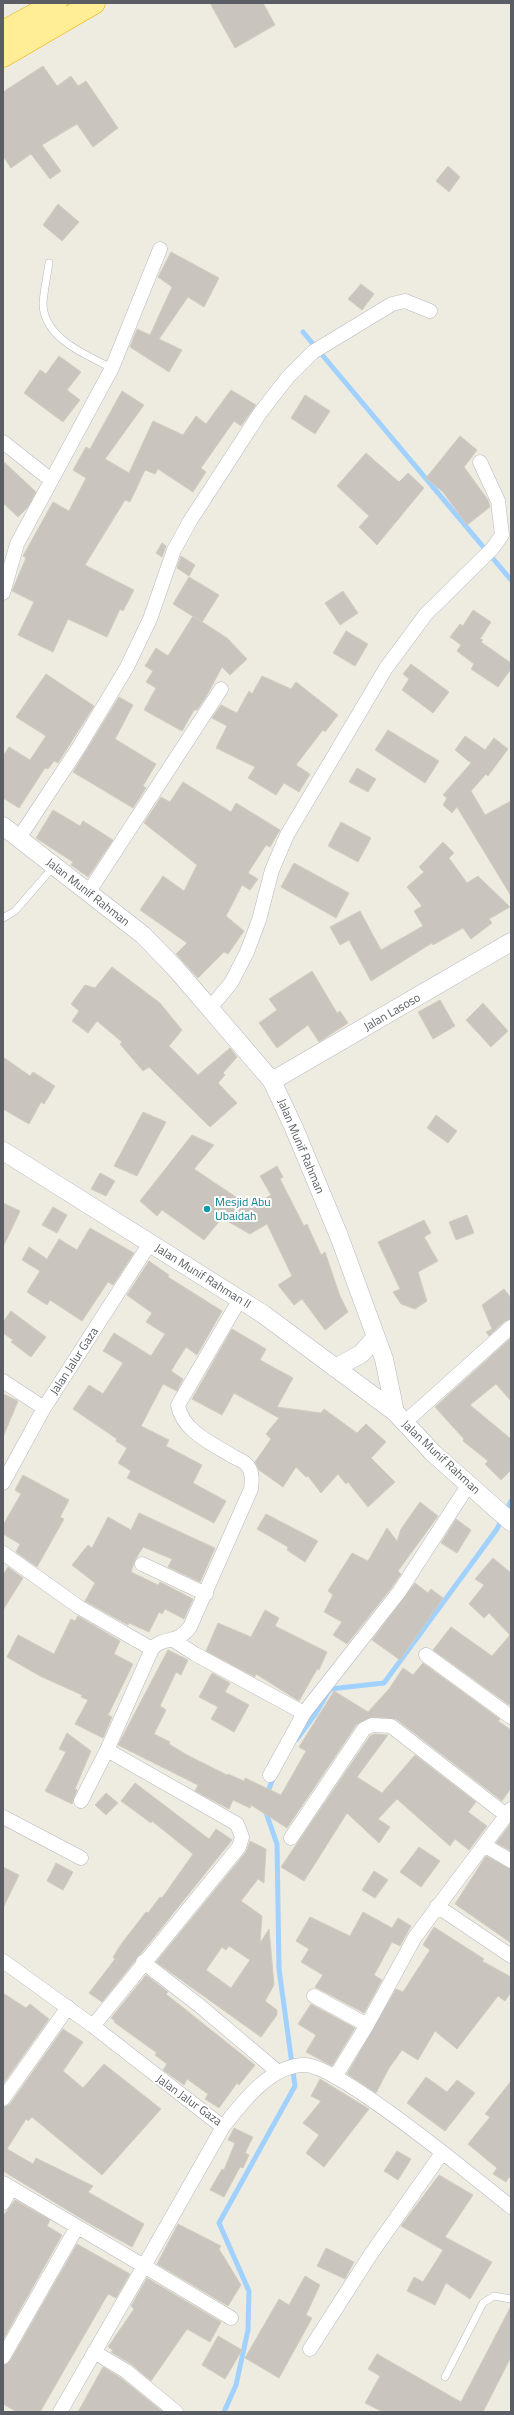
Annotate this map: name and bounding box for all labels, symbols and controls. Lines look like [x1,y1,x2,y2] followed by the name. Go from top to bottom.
[42,853,134,930] street label: Jalan Munif Rahman
[360,988,424,1036] street label: Jalan Lasoso
[273,1095,330,1196] street label: Jalan Munif Rahman
[215,1192,271,1225] place label: Mesjid Abu Ubaidah
[202,1204,212,1214] marker: Mesjid Abu Ubaidah
[151,1238,255,1313] street label: Jalan Munif Rahman II
[44,1323,103,1398] street label: Jalan Jalur Gaza
[398,1415,485,1498] street label: Jalan Munif Rahman
[152,2069,226,2130] street label: Jalan Jalur Gaza

